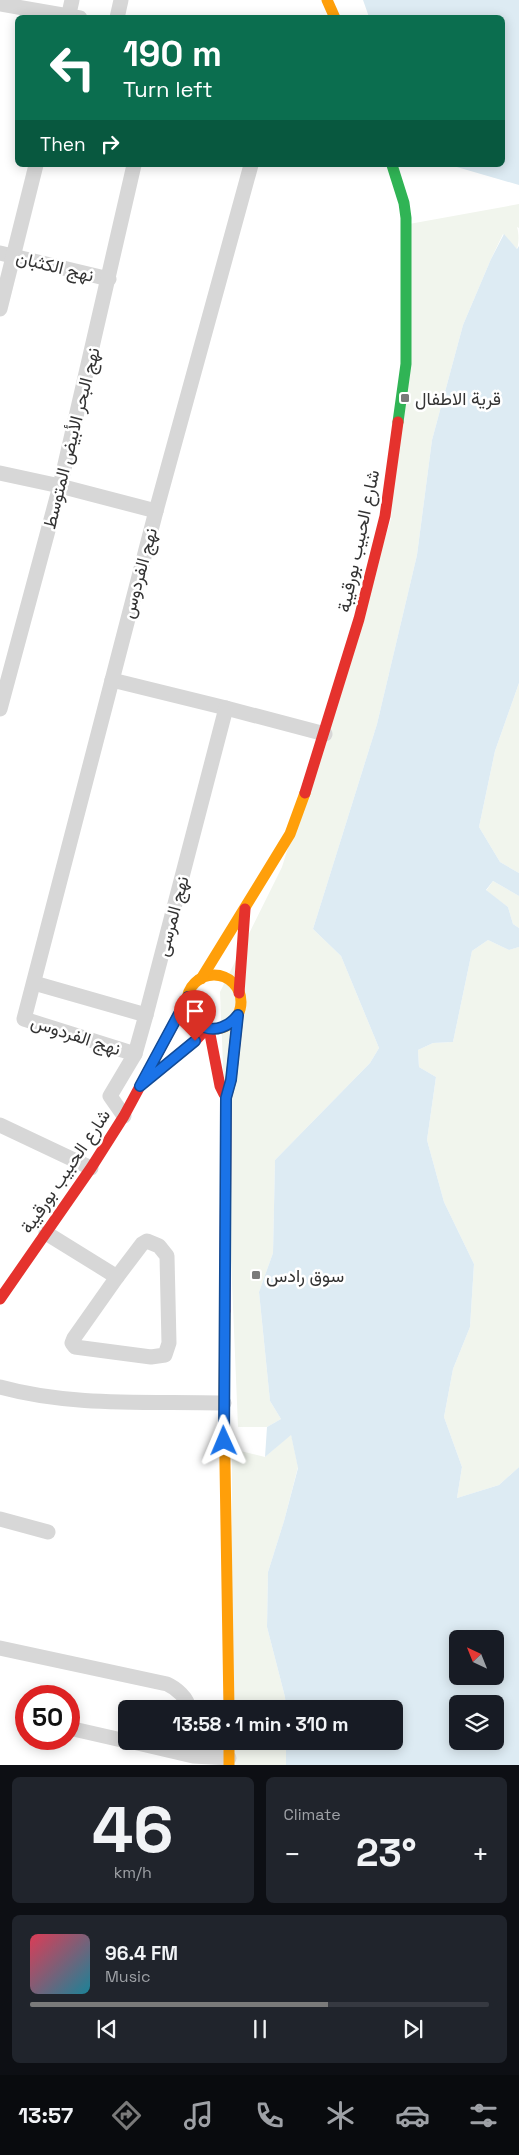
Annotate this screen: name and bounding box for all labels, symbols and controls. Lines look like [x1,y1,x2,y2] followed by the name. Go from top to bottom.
[123,32,222,76] text: 190 m
[40,35,105,100] icon: left
[123,75,213,103] text: Turn left
[96,130,124,158] icon: right
[40,132,86,157] text: Then
[14,245,96,288] street label: نهج الكثبان
[37,345,106,531] street label: نهج البحر الأبيض المتوسط
[415,387,501,410] place label: قرية الاطفال
[399,392,411,404] marker: قرية الاطفال
[332,468,385,615] street label: شارع الحبيب بورقيبة
[116,525,163,621] street label: نهج الفردوس
[150,873,195,959] street label: نهج المرسى
[174,990,216,1041] pin
[181,997,209,1025] icon: arrive
[28,1010,124,1061] street label: نهج الفردوس
[15,1104,116,1238] street label: شارع الحبيب بورقيبة
[266,1264,344,1287] place label: سوق رادس
[250,1269,262,1281] marker: سوق رادس
[197,1414,249,1466] position arrow
[449,1630,504,1685] north arrow
[449,1630,504,1750] map controls
[15,1685,80,1750] speed limit sign: 50
[449,1695,504,1750] button: layers
[173,1712,348,1737] text: 13:58 · 1 min · 310 m
[92,1788,174,1871] text: 46
[284,1804,341,1825] text: Climate
[356,1829,417,1877] text: 23°
[284,1836,301,1872] text: −
[472,1836,489,1872] text: +
[114,1862,152,1883] text: km/h
[105,1941,178,1966] text: 96.4 FM
[105,1966,151,1987] text: Music
[93,2015,121,2043] icon: previous
[246,2015,274,2043] icon: pause
[399,2015,427,2043] icon: next
[109,2098,144,2133] icon: directions
[181,2098,216,2133] icon: music
[252,2098,287,2133] icon: phone
[323,2098,358,2133] icon: climate
[395,2098,430,2133] icon: car
[466,2098,501,2133] icon: filters
[18,2101,73,2129] text: 13:57

